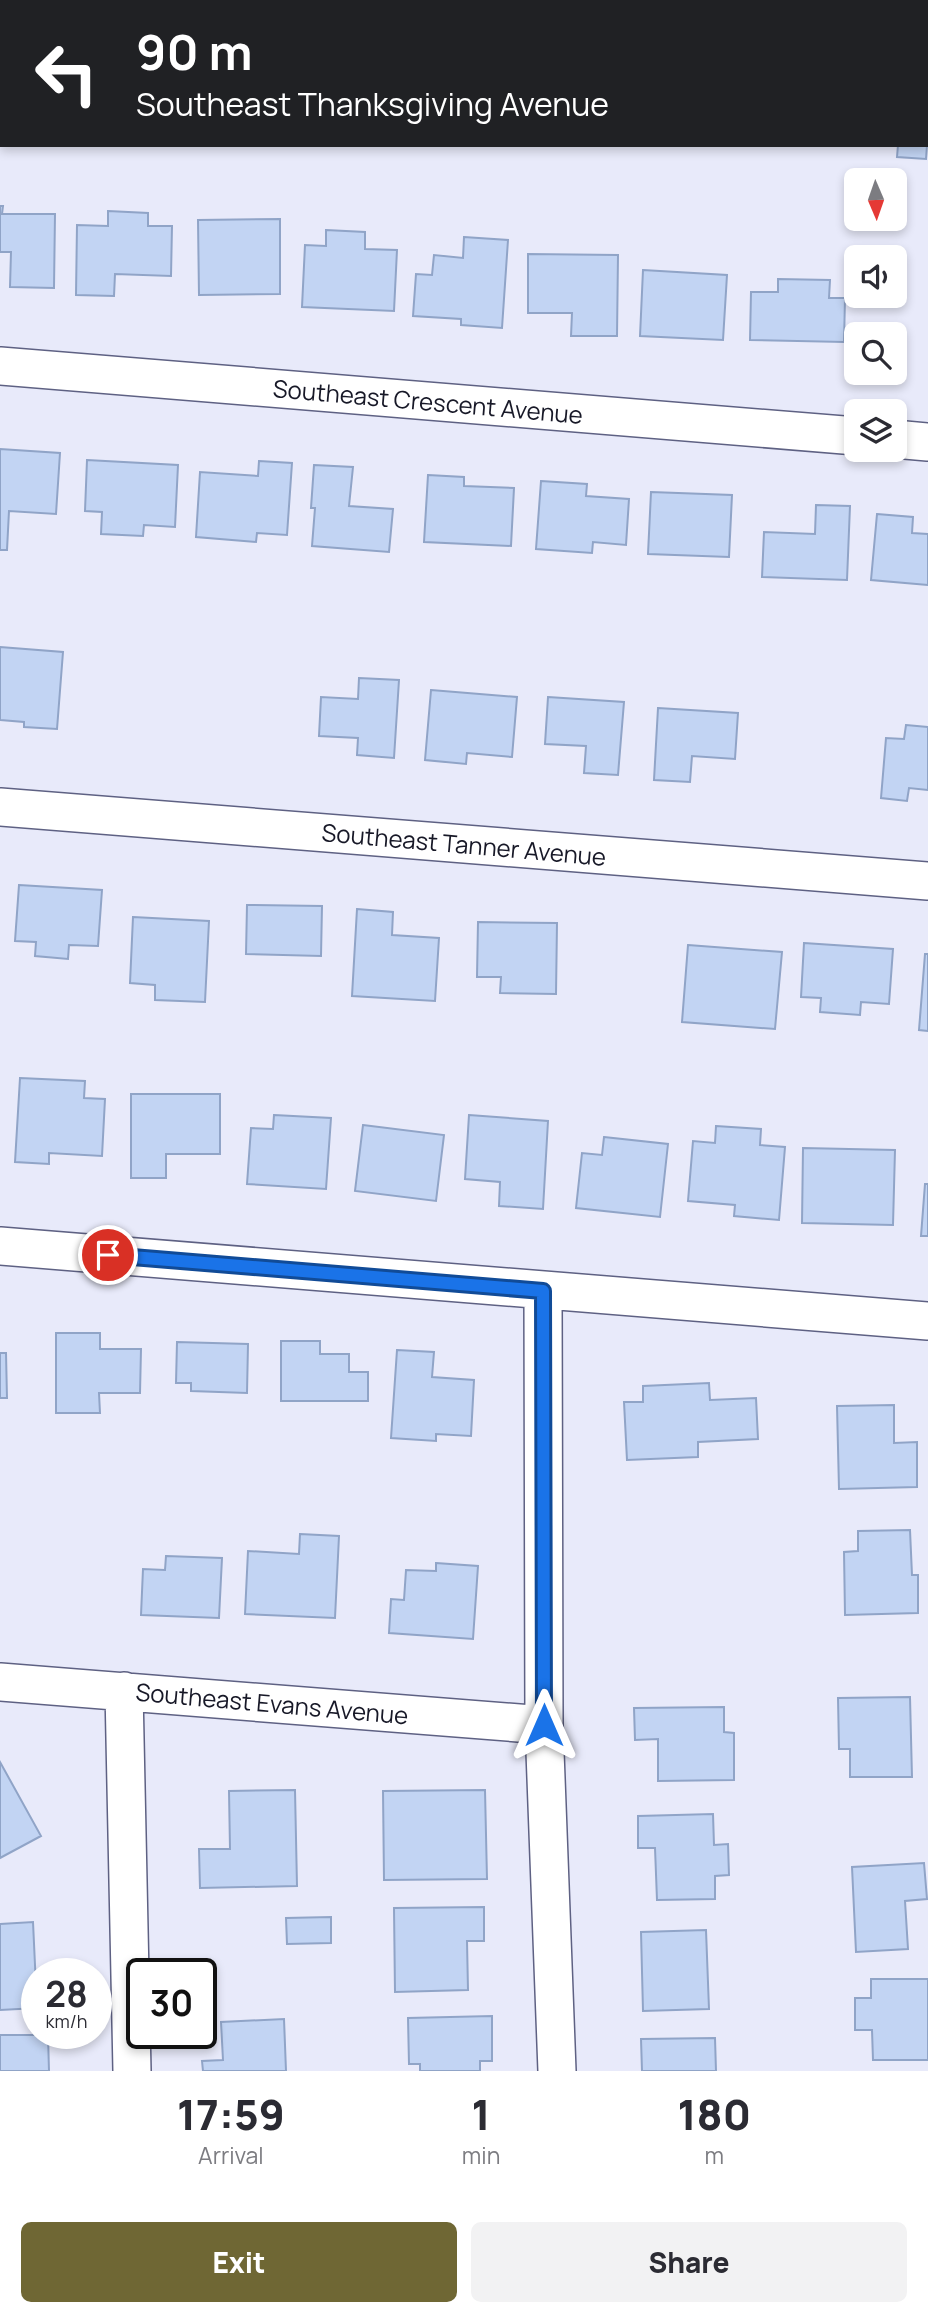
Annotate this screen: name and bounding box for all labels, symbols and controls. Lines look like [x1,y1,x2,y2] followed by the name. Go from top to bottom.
[136,18,253,85] text: 90 m
[21,28,112,119] icon: left
[136,82,609,126] text: Southeast Thanksgiving Avenue
[844,168,906,231] north arrow
[844,168,907,462] map controls
[844,245,907,308] button: sound
[844,322,907,385] button: search
[272,371,584,431] street label: Southeast Crescent Avenue
[844,399,907,462] button: layers
[320,815,608,873] street label: Southeast Tanner Avenue
[78,1225,138,1285] pin
[89,1236,127,1274] icon: arrive
[134,1675,410,1731] street label: Southeast Evans Avenue
[507,1688,581,1762] position arrow
[126,1958,217,2049] speed limit sign: 30
[45,1970,88,2018] text: 28
[46,2009,87,2033] text: km/h
[177,2085,285,2143] text: 17:59
[472,2085,491,2143] text: 1
[677,2085,751,2143] text: 180
[198,2139,264,2171] text: Arrival
[462,2139,500,2171] text: min
[704,2139,724,2171] text: m
[21,2222,457,2302] button: Exit
[471,2222,907,2302] button: Share

